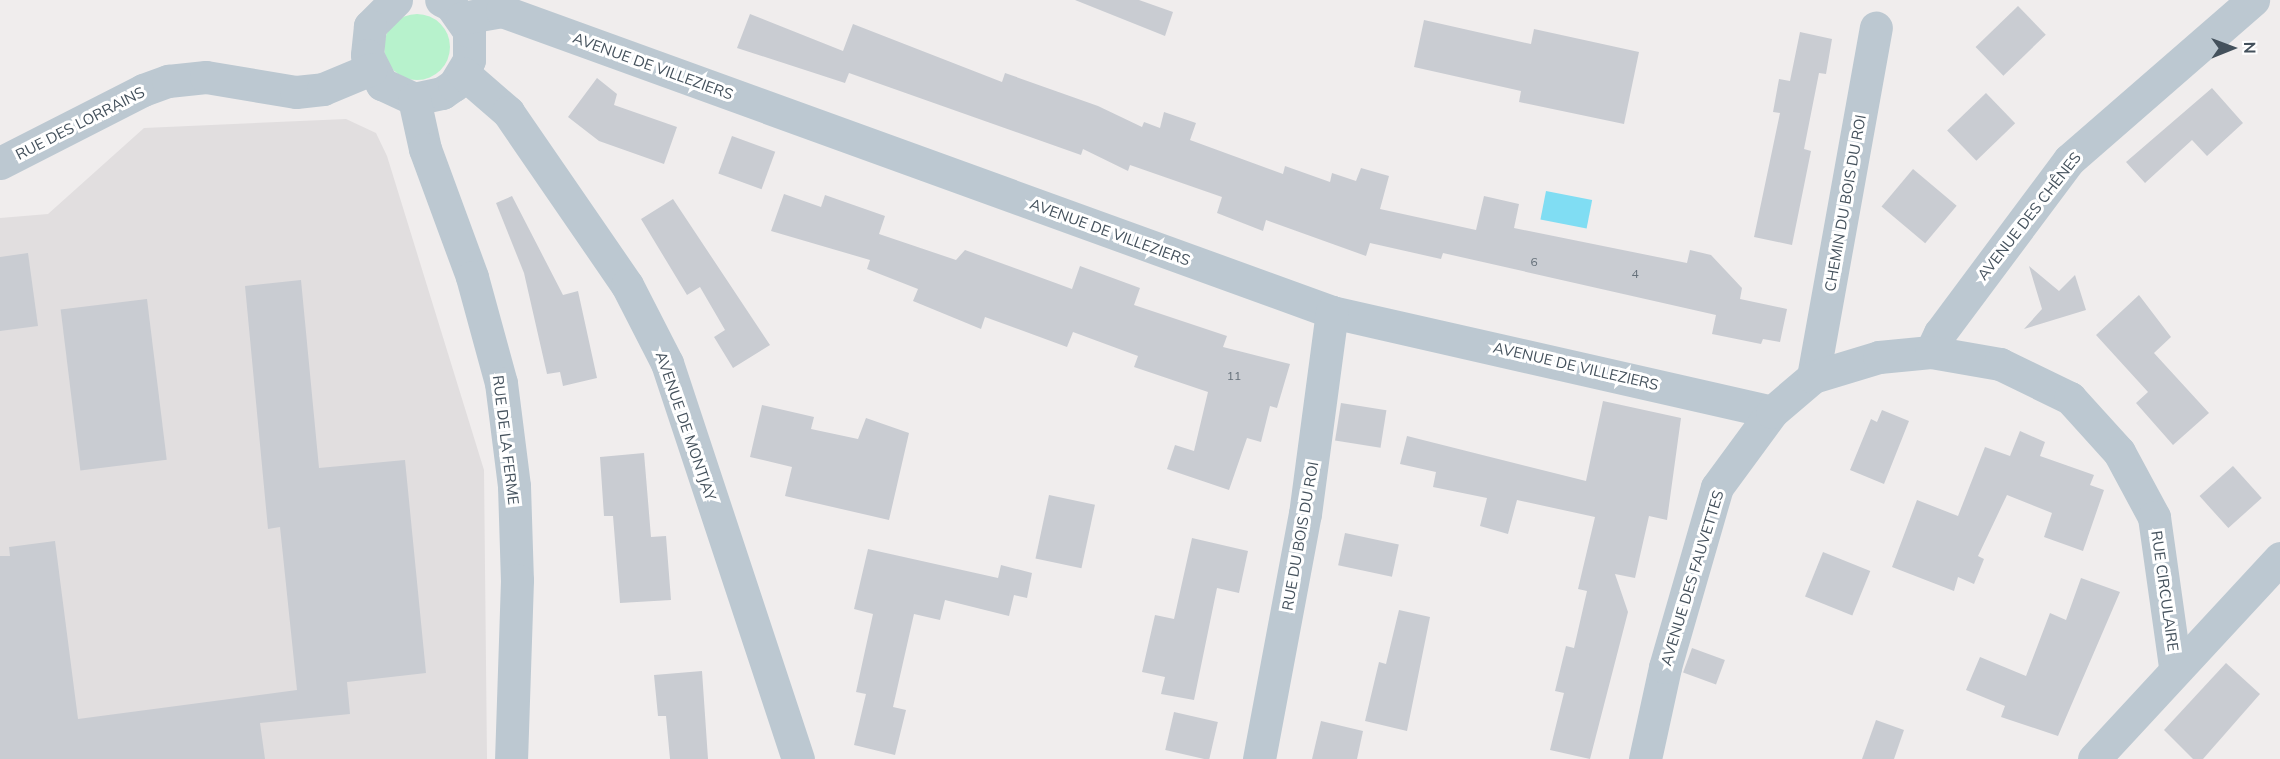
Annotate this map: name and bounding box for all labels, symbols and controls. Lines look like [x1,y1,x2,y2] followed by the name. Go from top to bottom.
[2202,18,2262,78] north arrow
[570,29,736,103] street label: AVENUE DE VILLEZIERS
[2240,41,2260,54] text: N
[12,83,148,163] street label: RUE DES LORRAINS
[1821,113,1869,293] street label: CHEMIN DU BOIS DU ROI
[1973,148,2085,284] street label: AVENUE DES CHÊNES
[1027,195,1193,269] street label: AVENUE DE VILLEZIERS
[1530,255,1538,269] house number: 6
[1631,267,1639,281] house number: 4
[1492,338,1660,394] street label: AVENUE DE VILLEZIERS
[652,349,720,503] street label: AVENUE DE MONTJAY
[1227,369,1241,383] house number: 11
[489,374,523,506] street label: RUE DE LA FERME
[1278,460,1322,612] street label: RUE DU BOIS DU ROI
[1657,488,1727,668] street label: AVENUE DES FAUVETTES
[2148,529,2182,653] street label: RUE CIRCULAIRE

